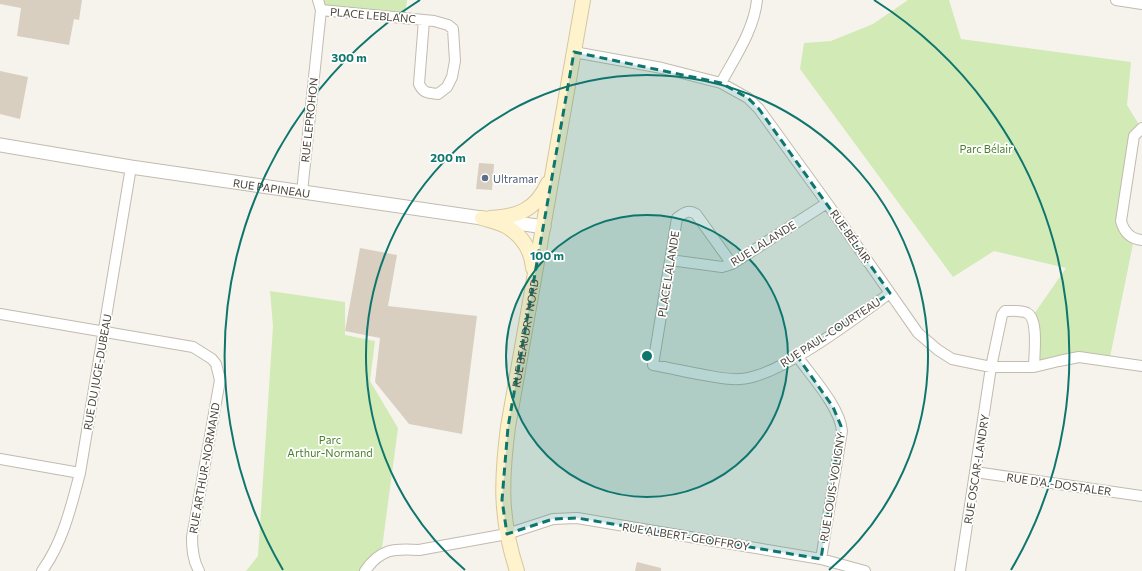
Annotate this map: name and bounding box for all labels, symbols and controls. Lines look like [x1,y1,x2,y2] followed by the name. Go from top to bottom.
[329,5,417,25] street label: PLACE LEBLANC
[331,50,367,64] text: 300 m
[298,77,320,163] street label: RUE LEPROHON
[959,142,1013,155] park label: Parc Bélair
[430,150,466,164] text: 200 m
[493,172,539,185] place label: Ultramar
[480,173,490,183] marker: Ultramar
[232,175,311,199] street label: RUE PAPINEAU
[828,206,875,266] street label: RUE BÉLAIR
[728,218,798,268] street label: RUE LALANDE
[655,230,681,318] street label: PLACE LALANDE
[530,248,564,262] text: 100 m
[509,278,540,388] street label: RUE BEAUDRY NORD
[777,295,883,369] street label: RUE PAUL-COURTEAU
[80,313,115,431] street label: RUE DU JUGE-DUBEAU
[640,349,654,363] centre of rings
[186,401,222,535] street label: RUE ARTHUR-NORMAND
[961,413,991,525] street label: RUE OSCAR-LANDRY
[817,432,847,542] street label: RUE LOUIS-VOLIGNY
[287,433,373,459] park label: Parc Arthur-Normand
[1006,470,1113,498] street label: RUE D'A.-DOSTALER
[621,520,751,552] street label: RUE ALBERT-GEOFFROY

